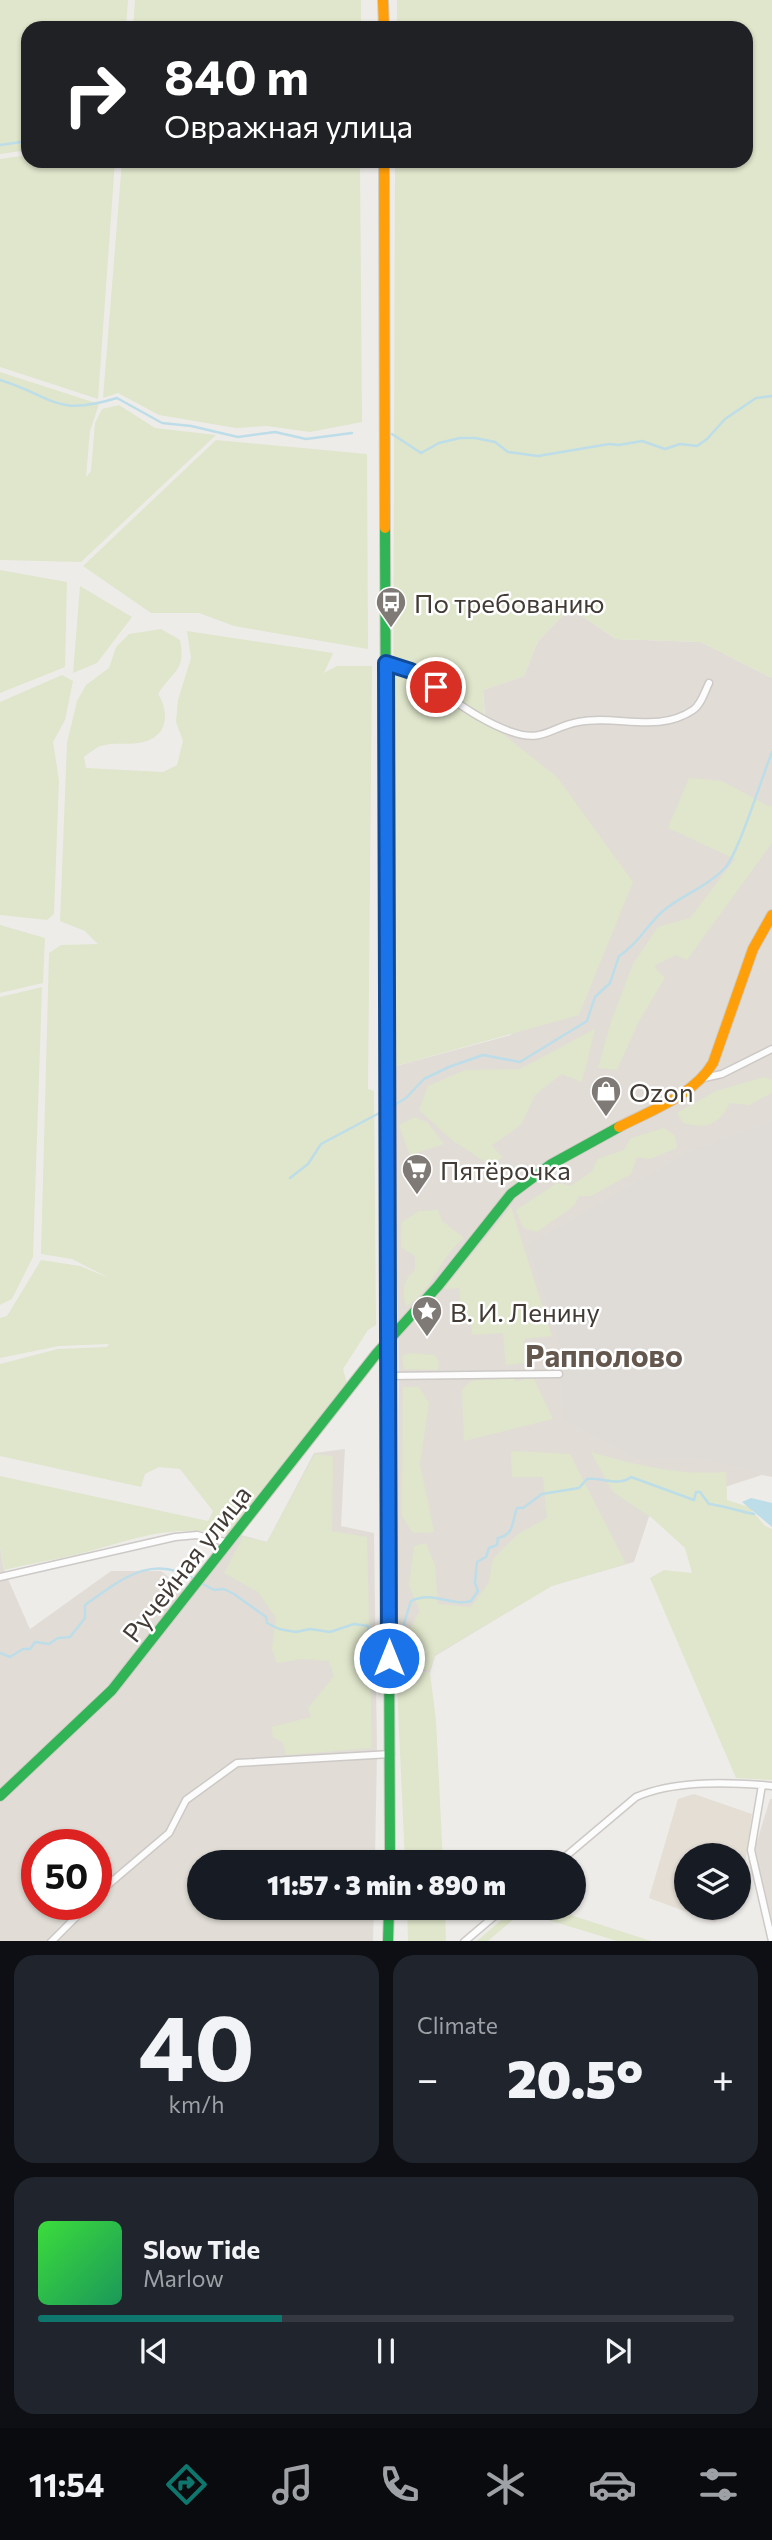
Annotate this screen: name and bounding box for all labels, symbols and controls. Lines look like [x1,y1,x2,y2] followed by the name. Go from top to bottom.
[164,45,309,105] text: 840 m
[49,49,140,140] icon: right
[164,105,413,145] text: Овражная улица
[374,585,408,629] bus stop icon: По требованию
[414,587,605,618] place label: По требованию
[406,657,466,717] pin
[417,668,455,706] icon: arrive
[589,1074,623,1118] shop icon: Ozon
[629,1076,694,1107] place label: Ozon
[400,1152,434,1196] supermarket icon: Пятёрочка
[440,1154,571,1185] place label: Пятёрочка
[410,1294,444,1338] place icon: В. И. Ленину
[450,1296,600,1327] place label: В. И. Ленину
[525,1336,683,1373] district label: Рапполово
[115,1478,257,1648] street label: Ручейная улица
[352,1621,426,1695] position arrow
[21,1829,112,1920] speed limit sign: 50
[674,1843,751,1920] map controls
[674,1843,751,1920] button: layers
[267,1869,506,1900] text: 11:57 · 3 min · 890 m
[138,1988,255,2100] text: 40
[417,2011,498,2039] text: Climate
[507,2045,643,2109] text: 20.5°
[417,2054,439,2101] text: −
[712,2054,734,2101] text: +
[169,2090,224,2118] text: km/h
[143,2233,260,2264] text: Slow Tide
[143,2264,224,2292] text: Marlow
[135,2332,173,2370] icon: previous
[367,2332,405,2370] icon: pause
[599,2332,637,2370] icon: next
[162,2460,211,2509] icon: directions
[268,2460,317,2509] icon: music
[375,2460,424,2509] icon: phone
[481,2460,530,2509] icon: climate
[588,2460,637,2509] icon: car
[694,2460,743,2509] icon: filters
[29,2464,104,2504] text: 11:54

